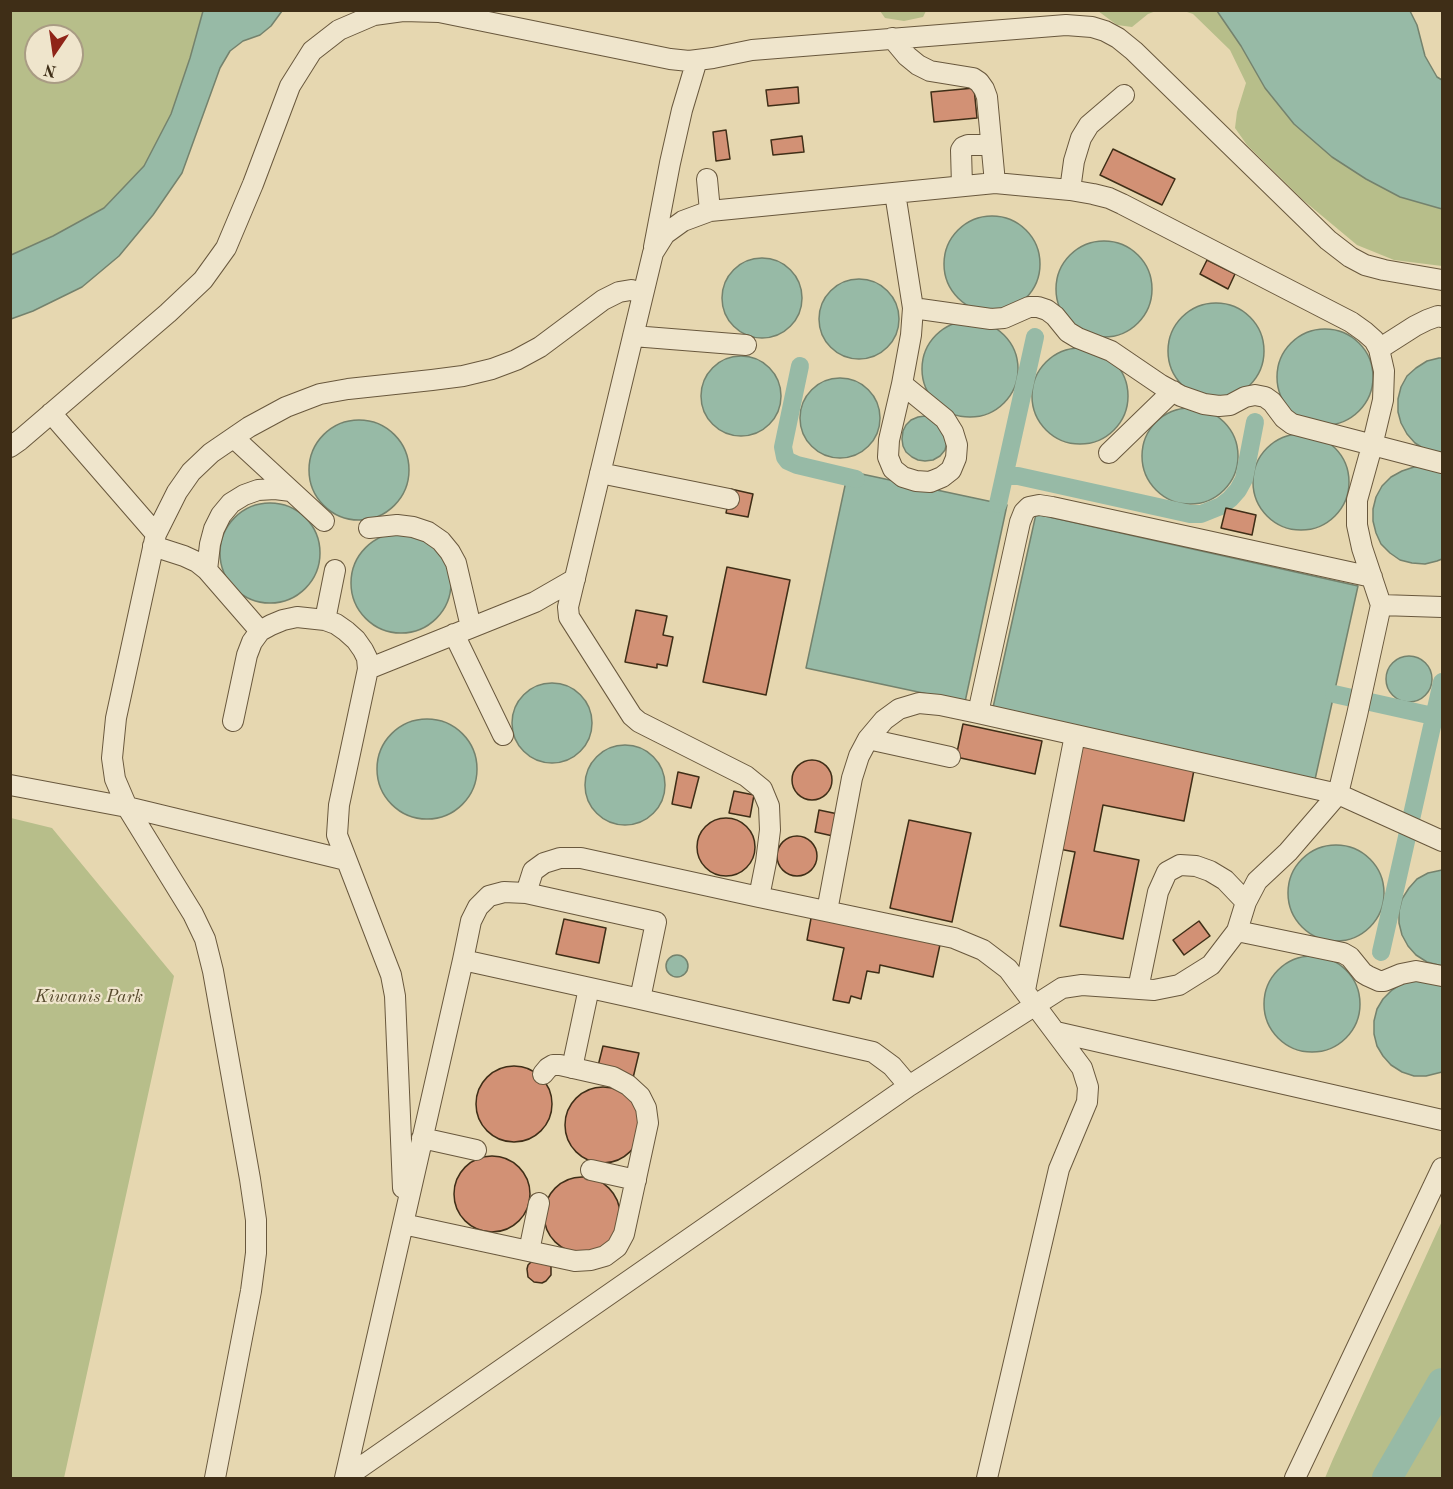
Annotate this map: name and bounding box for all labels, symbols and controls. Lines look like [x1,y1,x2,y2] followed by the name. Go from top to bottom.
[24,24,84,84] north arrow
[43,60,58,79] text: N
[35,986,143,1008] park label: Kiwanis Park

